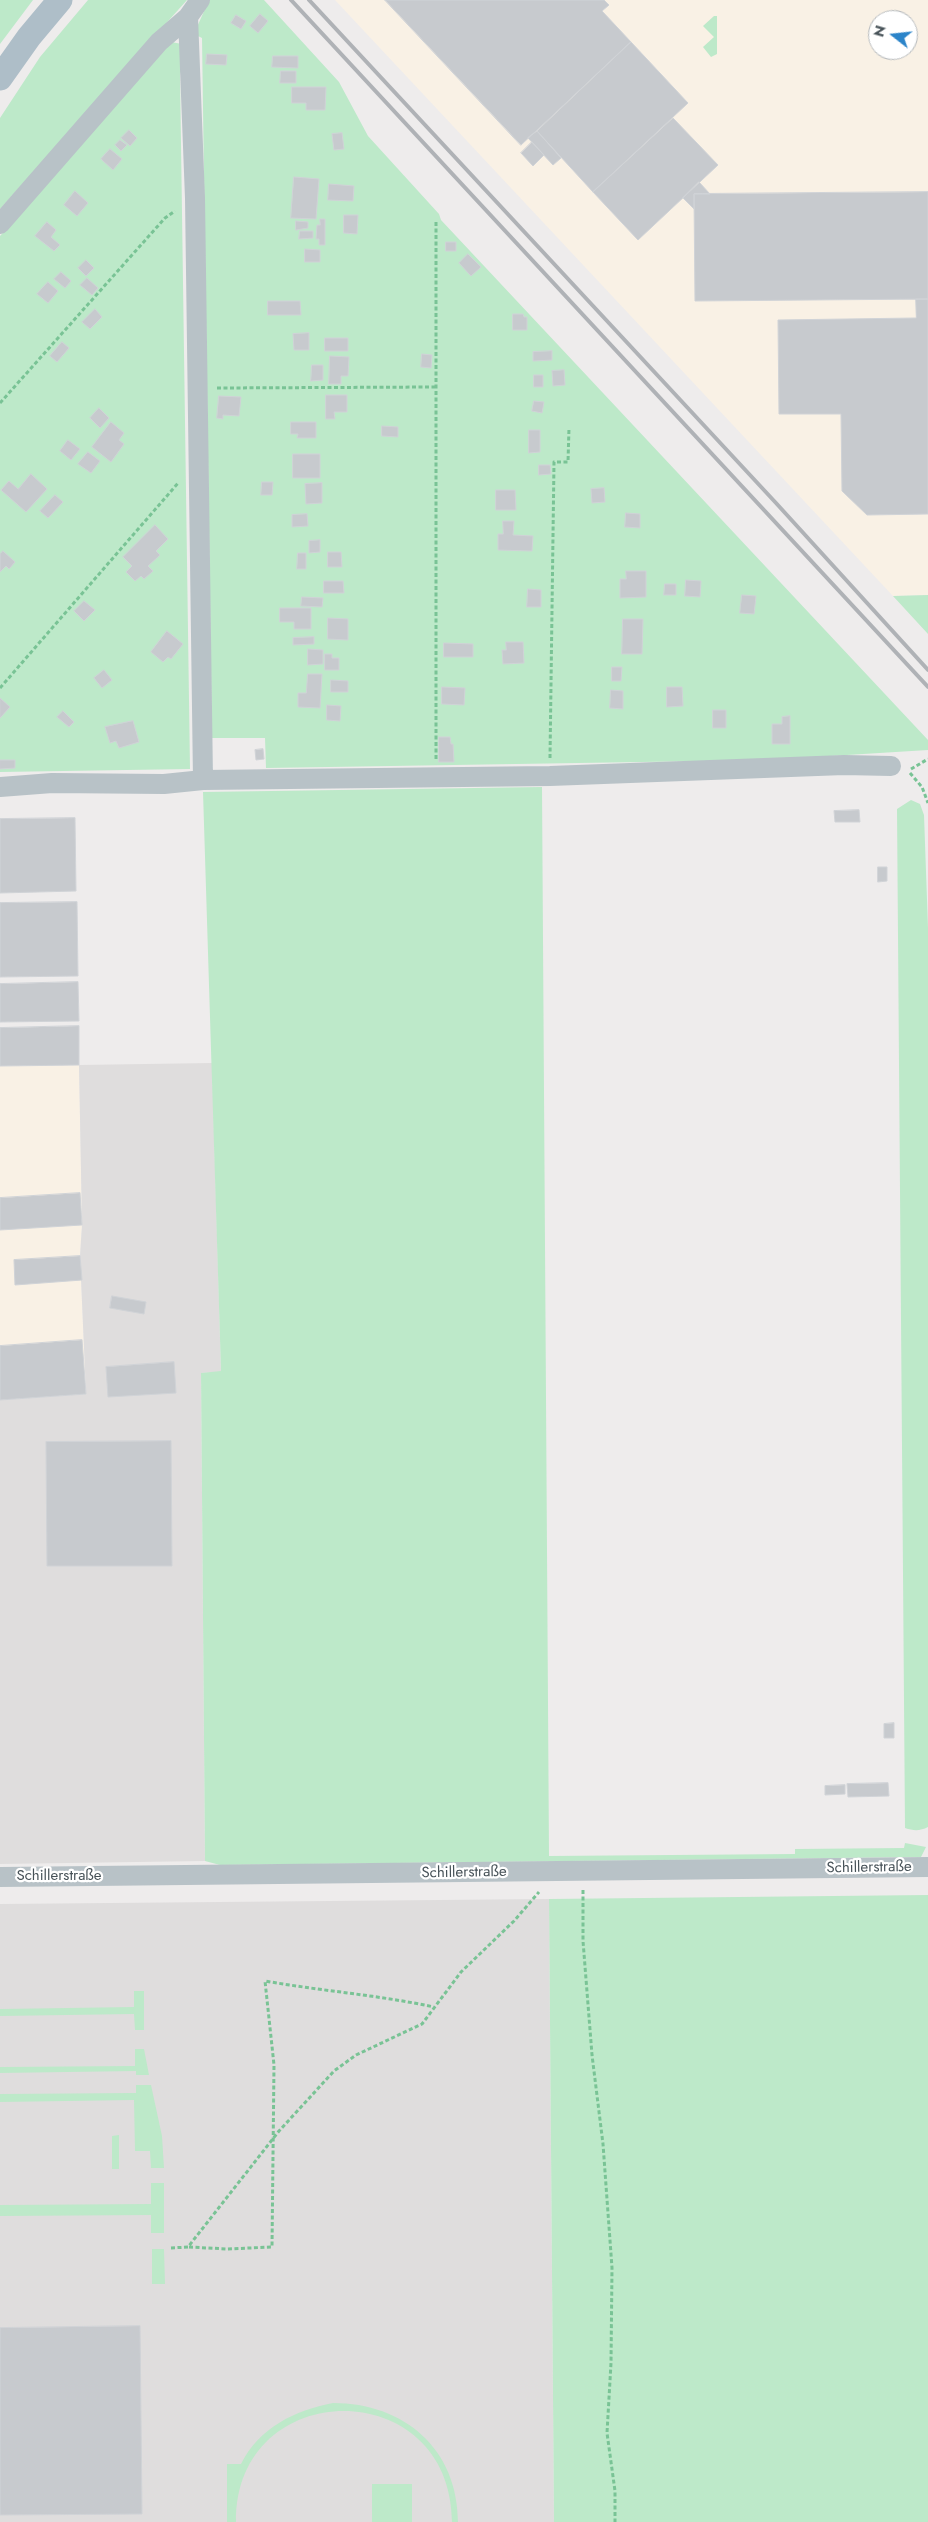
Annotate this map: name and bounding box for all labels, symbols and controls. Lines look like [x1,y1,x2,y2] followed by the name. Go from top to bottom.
[868,10,918,60] north arrow
[868,23,891,39] text: N
[826,1858,912,1878] street label: Schillerstraße
[421,1863,507,1883] street label: Schillerstraße
[16,1867,102,1885] street label: Schillerstraße

